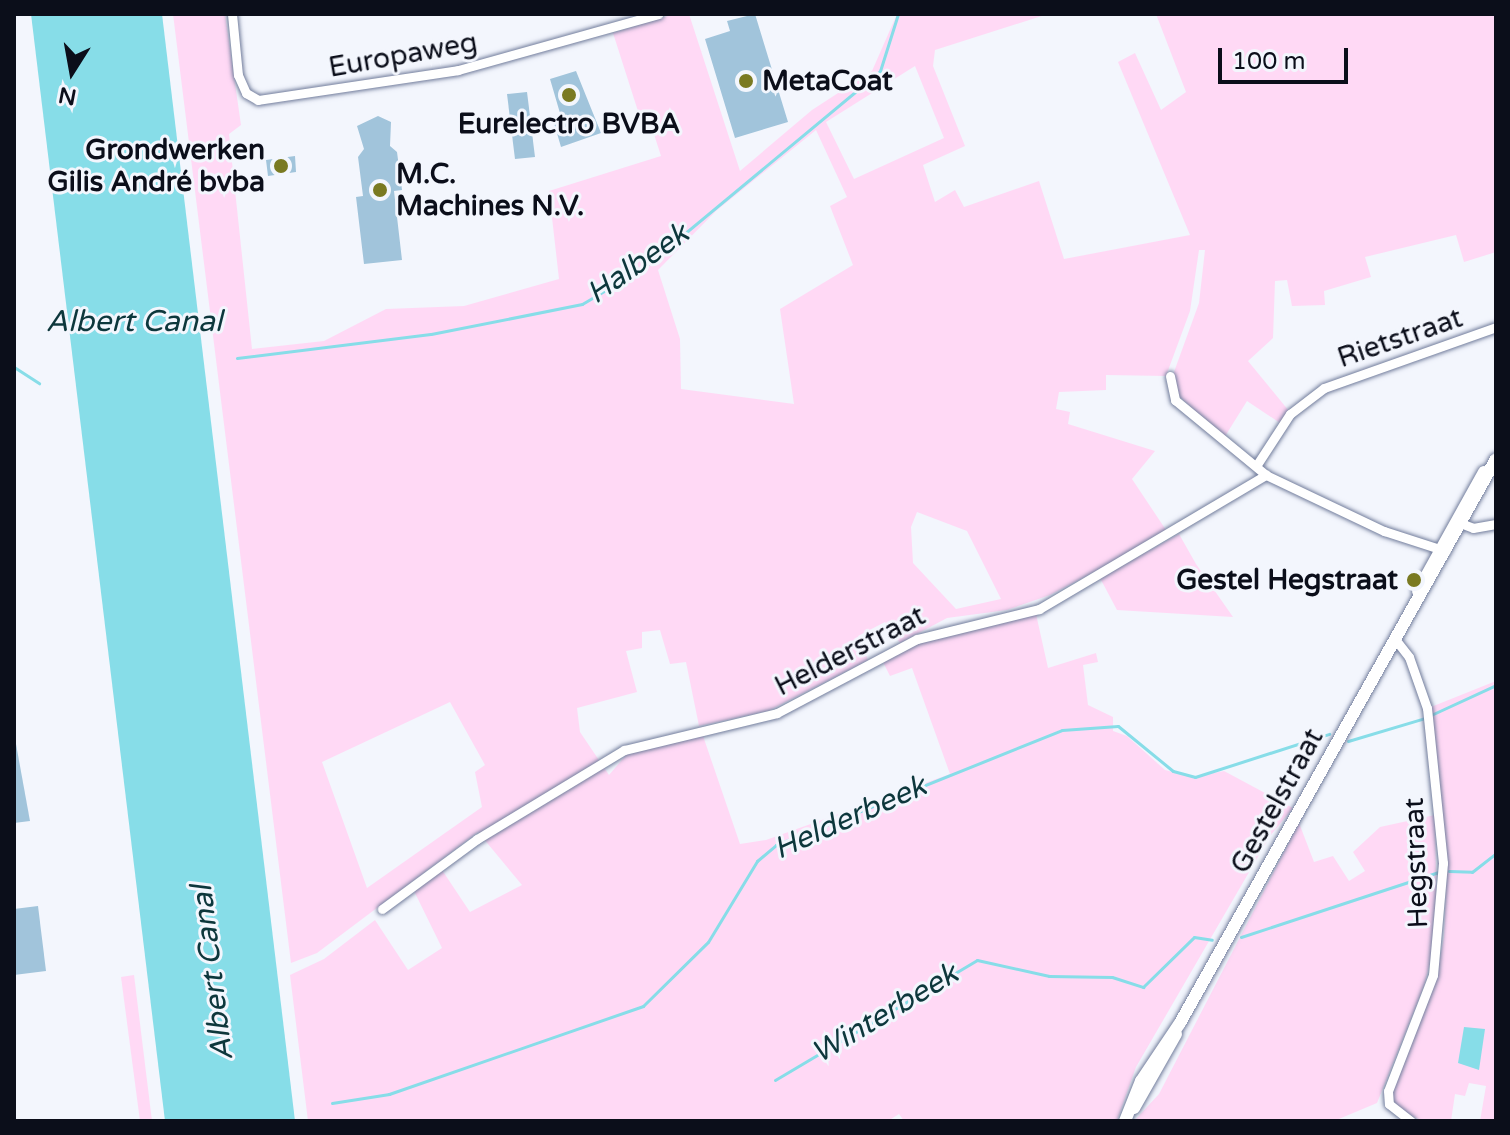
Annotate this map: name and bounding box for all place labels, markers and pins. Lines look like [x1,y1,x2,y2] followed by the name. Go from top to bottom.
[762,64,893,98] place label: MetaCoat
[737,72,755,90] marker: MetaCoat
[560,86,578,104] marker: Eurelectro BVBA
[458,107,680,141] place label: Eurelectro BVBA
[48,133,265,199] place label: Grondwerken Gilis André bvba
[272,157,290,175] marker: Grondwerken Gilis André bvba
[396,157,584,223] place label: M.C. Machines N.V.
[371,181,389,199] marker: M.C. Machines N.V.
[1176,563,1398,597] place label: Gestel Hegstraat
[1405,571,1423,589] marker: Gestel Hegstraat

